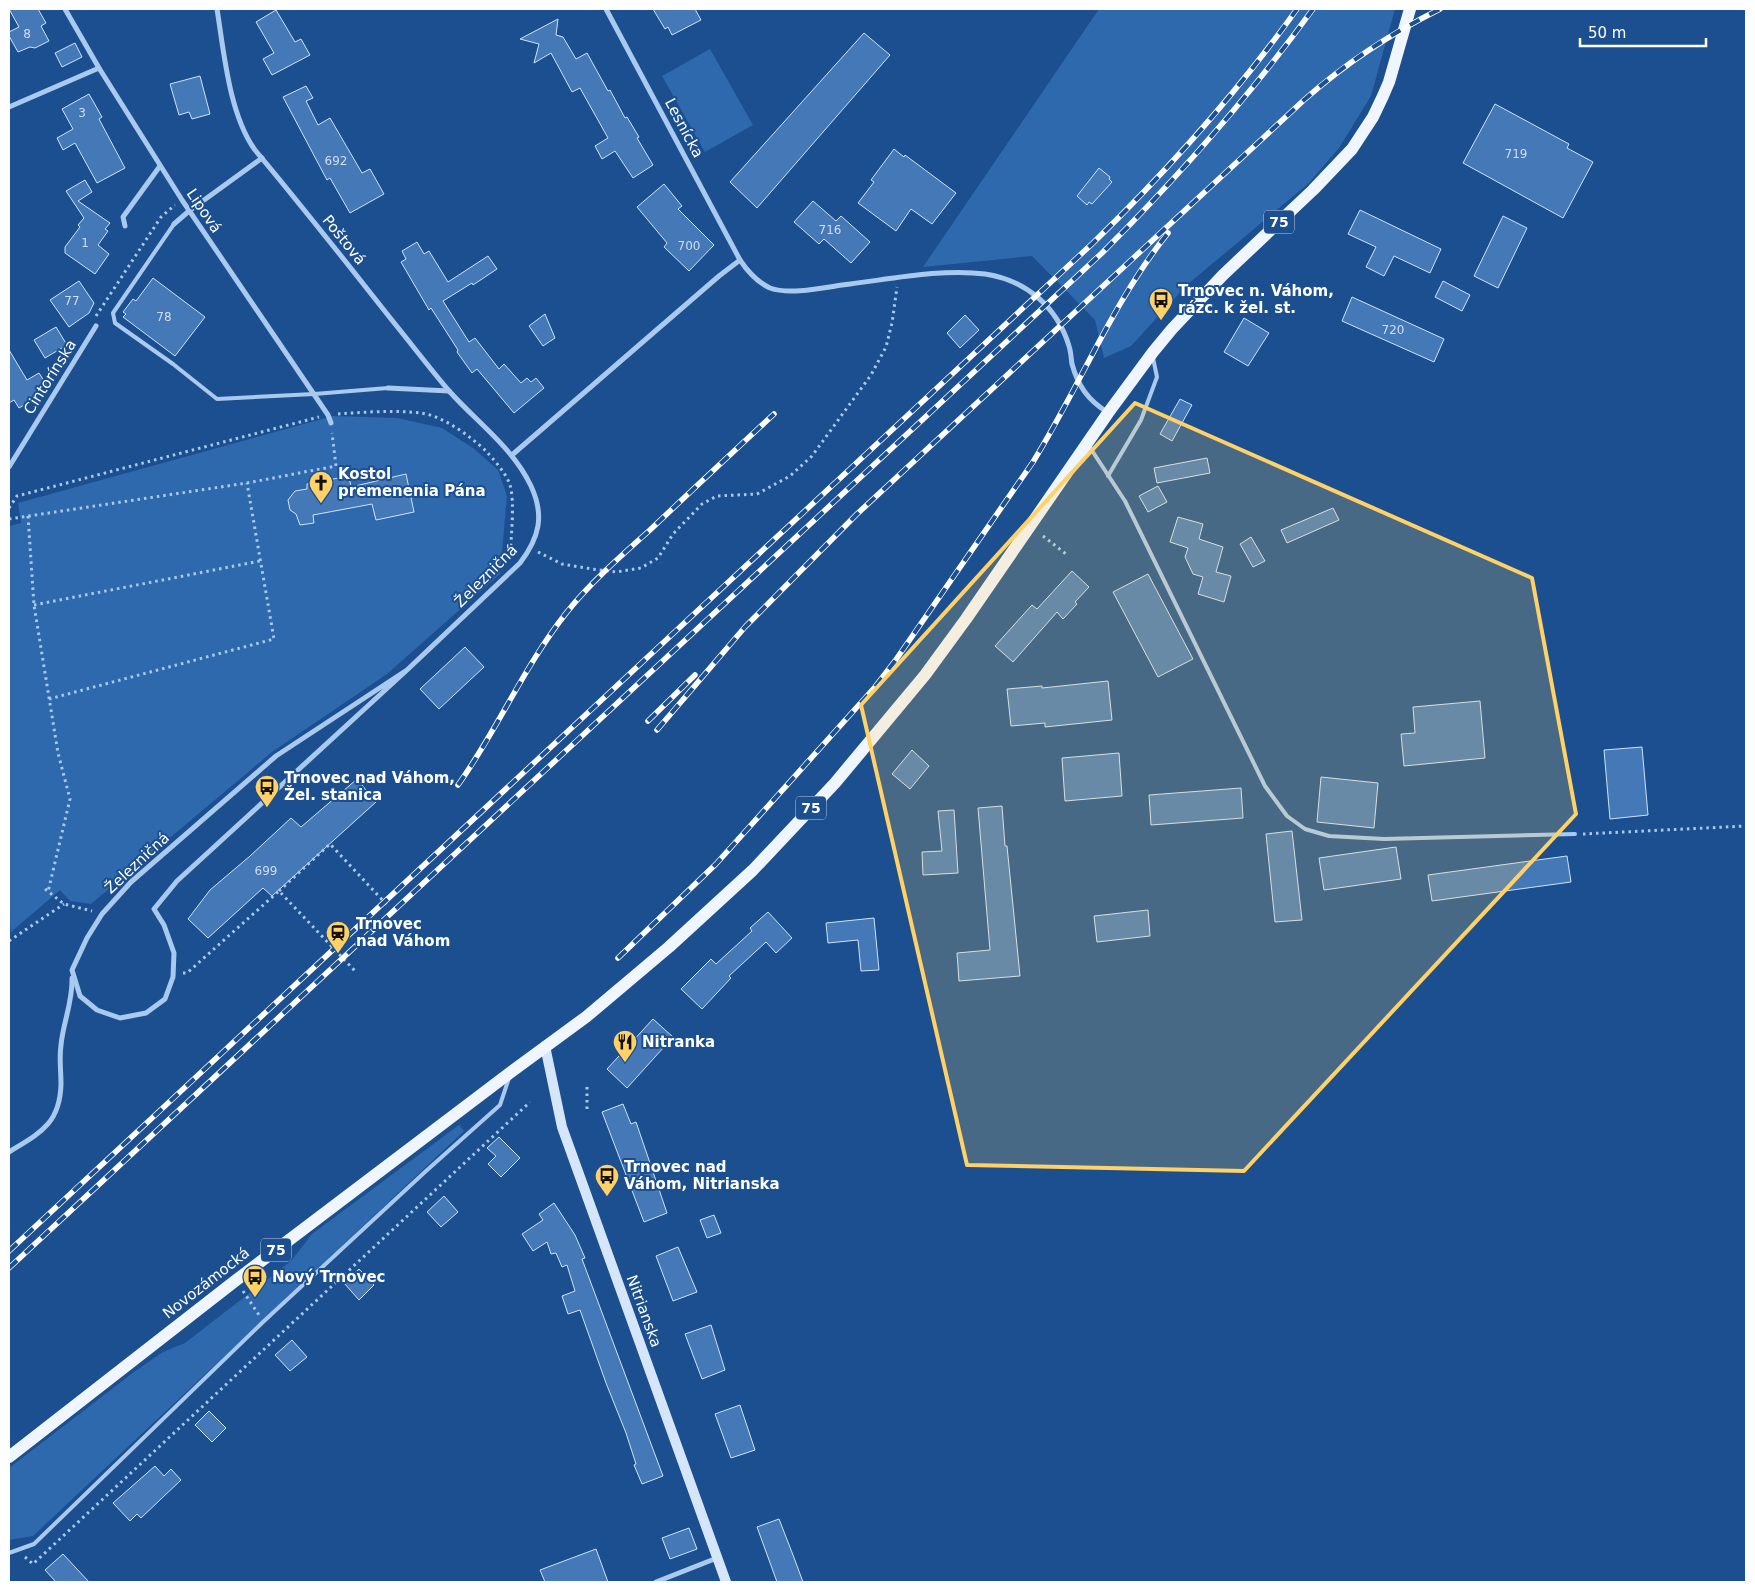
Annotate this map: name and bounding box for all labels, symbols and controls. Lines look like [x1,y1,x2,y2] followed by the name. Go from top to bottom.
[1580,15,1706,47] scale bar
[1588,24,1626,42] text: 50 m
[23,27,31,41] house number: 8
[661,95,707,161] street label: Lesnícka
[78,106,86,120] house number: 3
[1505,147,1527,161] house number: 719
[325,154,347,168] house number: 692
[183,186,225,236] street label: Lipová
[1264,210,1294,233] road number: 75
[319,212,369,268] street label: Poštová
[819,223,841,237] house number: 716
[81,236,89,250] house number: 1
[678,239,700,253] house number: 700
[1178,282,1334,317] place label: Trnovec n. Váhom, rázc. k žel. st.
[1148,287,1174,321] bus stop icon: Trnovec n. Váhom, rázc. k žel. st.
[64,294,80,308] house number: 77
[156,310,172,324] house number: 78
[1382,323,1404,337] house number: 720
[20,336,80,418] street label: Cintorínska
[338,465,486,500] place label: Kostol premenenia Pána
[308,470,334,504] church icon: Kostol premenenia Pána
[450,540,521,611] street label: Železničná
[284,769,455,804] place label: Trnovec nad Váhom, Žel. stanica
[254,774,280,808] bus stop icon: Trnovec nad Váhom, Žel. stanica
[796,796,826,820] road number: 75
[100,828,173,897] street label: Železničná
[255,864,277,878] house number: 699
[356,915,450,950] place label: Trnovec nad Váhom
[325,920,351,954] station icon: Trnovec nad Váhom
[612,1029,638,1063] restaurant icon: Nitranka
[642,1033,715,1051] place label: Nitranka
[624,1158,780,1193] place label: Trnovec nad Váhom, Nitrianska
[594,1163,620,1197] bus stop icon: Trnovec nad Váhom, Nitrianska
[261,1238,291,1262] road number: 75
[159,1244,253,1322] street label: Novozámocká
[242,1264,268,1298] bus stop icon: Nový Trnovec
[272,1268,385,1286] place label: Nový Trnovec
[623,1272,665,1350] street label: Nitrianska

